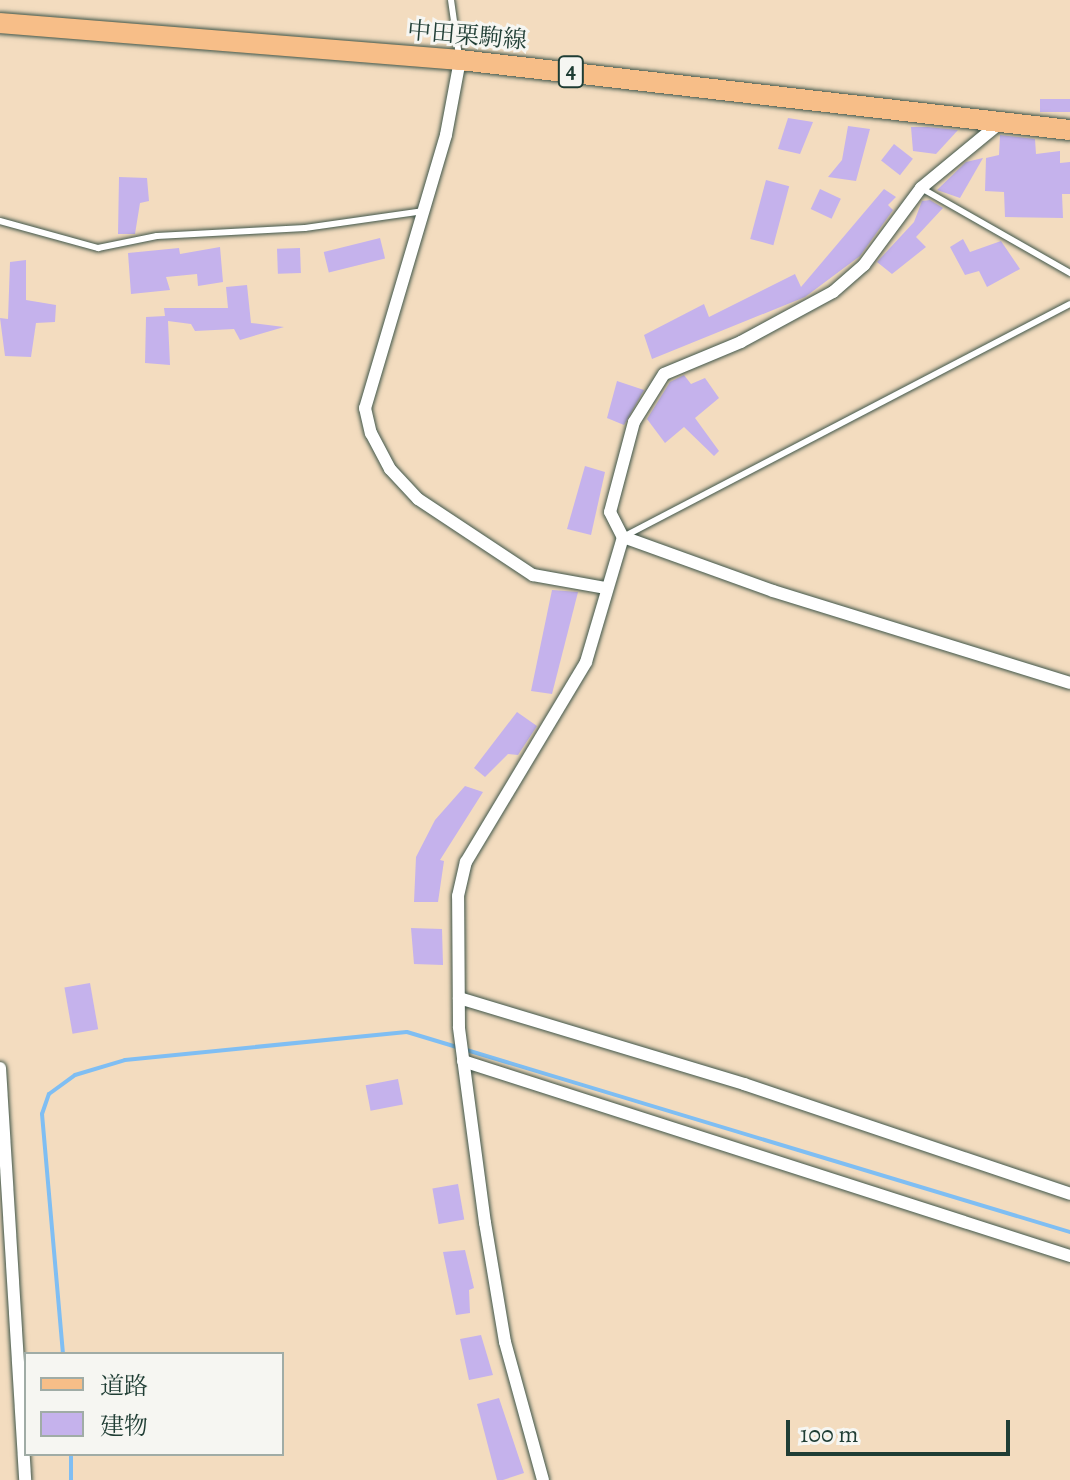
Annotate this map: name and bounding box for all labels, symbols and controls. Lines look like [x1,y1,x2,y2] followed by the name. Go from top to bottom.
[406,16,528,56] street label: 中田栗駒線
[557,54,585,90] road number: 4
[24,1352,284,1456] legend
[100,1370,148,1402] text: 道路
[790,1404,1014,1454] scale bar
[100,1410,148,1442] text: 建物
[800,1418,859,1450] text: 100 m

